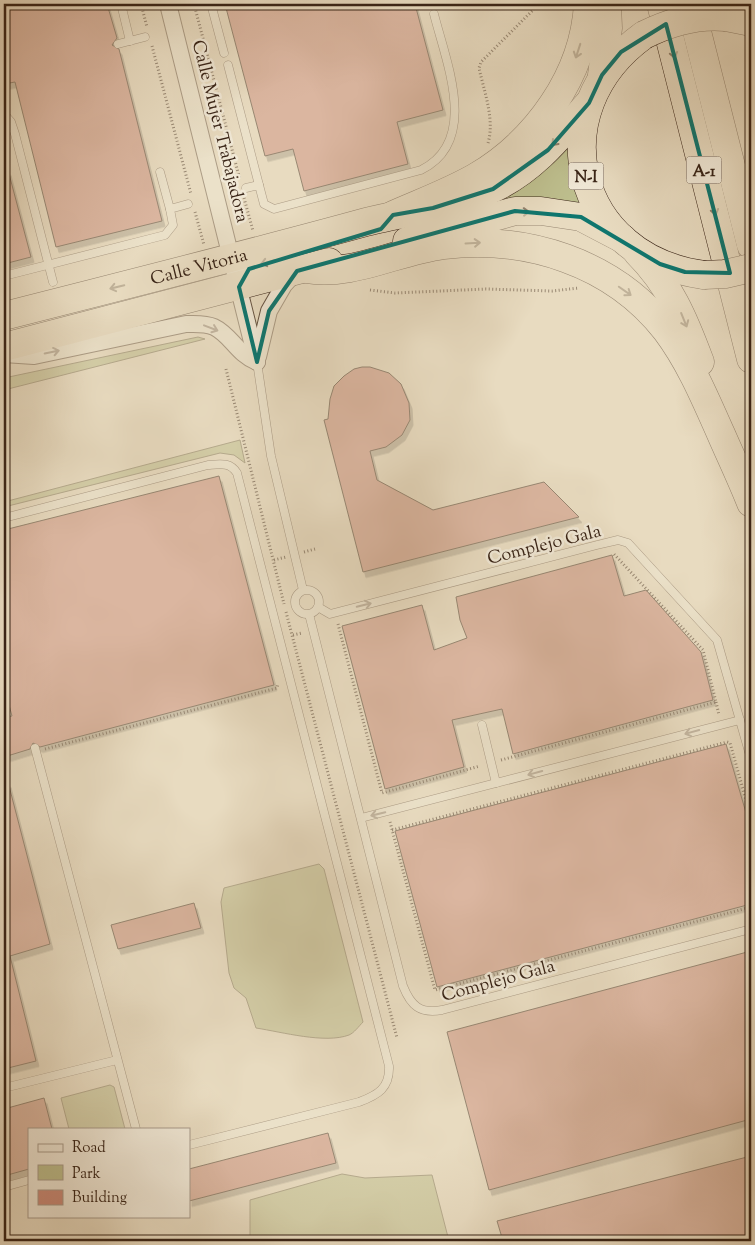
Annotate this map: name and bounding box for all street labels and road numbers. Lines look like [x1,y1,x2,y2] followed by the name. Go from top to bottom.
[184,38,254,225] street label: Calle Mujer Trabajadora
[686,156,722,184] road number: A-1
[568,162,604,190] road number: N-I
[148,243,251,293] street label: Calle Vitoria
[485,519,604,573] street label: Complejo Gala
[439,954,558,1010] street label: Complejo Gala

